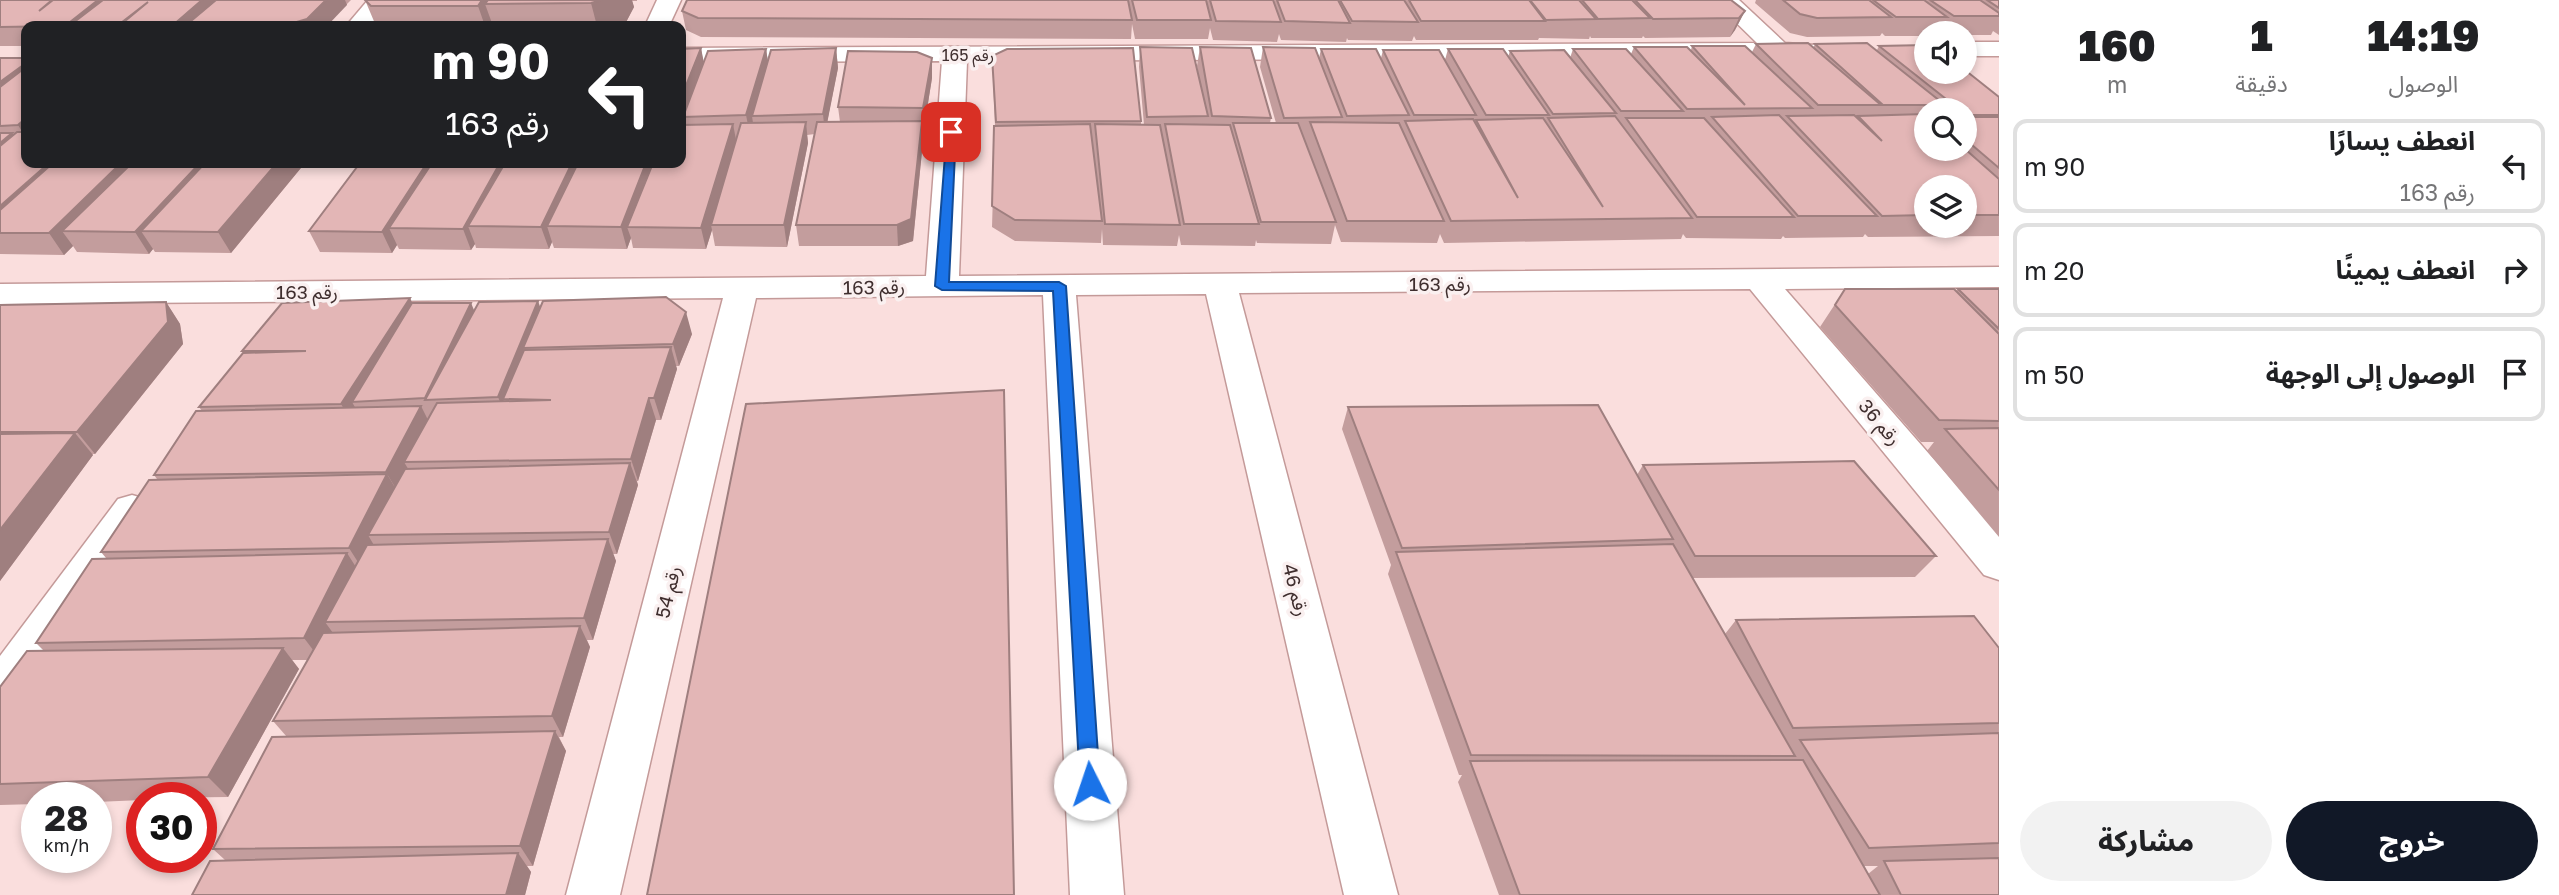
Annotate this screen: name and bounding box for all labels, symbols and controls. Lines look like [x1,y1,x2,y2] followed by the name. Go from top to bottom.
[2250,10,2273,60] text: 1
[2367,10,2479,60] text: 14:19
[2079,20,2156,70] text: 160
[1914,21,1977,238] map controls
[1914,21,1977,84] button: sound
[432,31,550,90] text: 90 m
[942,45,994,68] street label: رقم 165
[574,49,665,140] icon: left
[2235,69,2288,97] text: دقيقة
[2388,69,2458,97] text: الوصول
[2107,70,2127,98] text: m
[1914,98,1977,161] button: search
[921,102,981,162] pin
[445,104,550,142] text: رقم 163
[932,113,970,151] icon: arrive
[2329,125,2475,156] text: انعطف يسارًا
[2496,147,2534,185] icon: left
[2024,151,2085,182] text: 90 m
[1914,175,1977,238] button: layers
[2400,178,2475,206] text: رقم 163
[2496,251,2534,289] icon: right
[2336,254,2475,285] text: انعطف يمينًا
[2024,255,2085,286] text: 20 m
[1409,272,1471,299] street label: رقم 163
[843,274,905,303] street label: رقم 163
[276,280,338,307] street label: رقم 163
[2496,355,2534,393] icon: arrive
[2266,358,2475,389] text: الوصول إلى الوجهة
[2024,359,2085,390] text: 50 m
[1851,394,1906,452] street label: رقم 36
[1275,561,1314,620] street label: رقم 46
[650,563,689,621] street label: رقم 54
[1053,747,1127,821] position arrow
[126,782,217,873] speed limit sign: 30
[45,797,88,839] text: 28
[2020,801,2272,881] button: مشاركة
[2286,801,2538,881] button: خروج
[44,834,89,856] text: km/h

